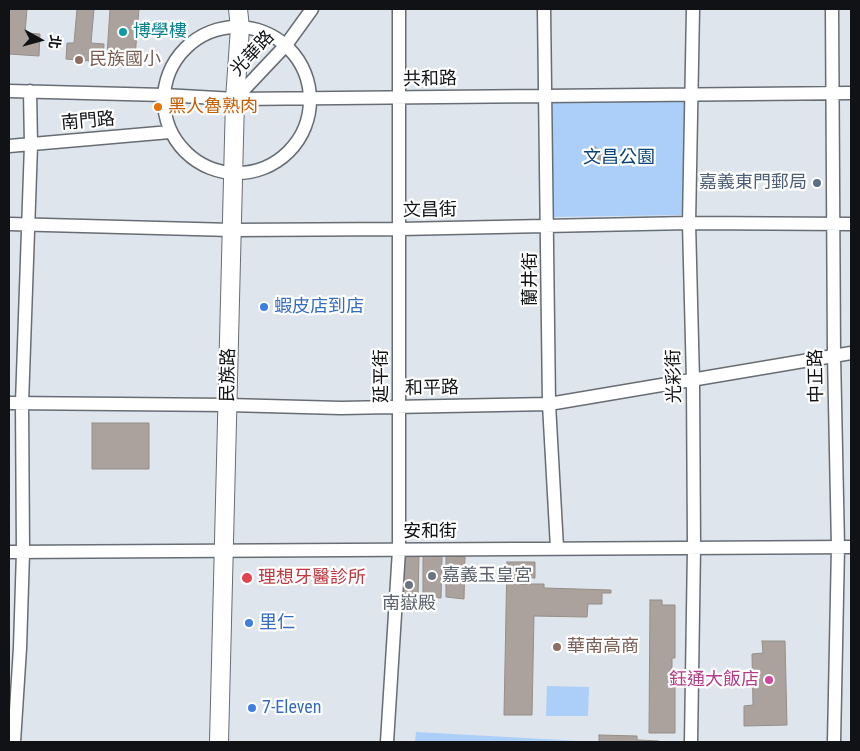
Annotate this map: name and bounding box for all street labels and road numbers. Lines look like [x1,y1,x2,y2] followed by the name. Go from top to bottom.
[227,27,279,81] street label: 光華路
[403,69,457,91] street label: 共和路
[60,109,116,135] street label: 南門路
[403,200,457,222] street label: 文昌街
[520,252,542,306] street label: 蘭井街
[218,348,240,402] street label: 民族路
[371,349,393,403] street label: 延平街
[664,349,686,403] street label: 光彩街
[806,349,828,403] street label: 中正路
[405,378,459,400] street label: 和平路
[403,521,457,543] street label: 安和街

